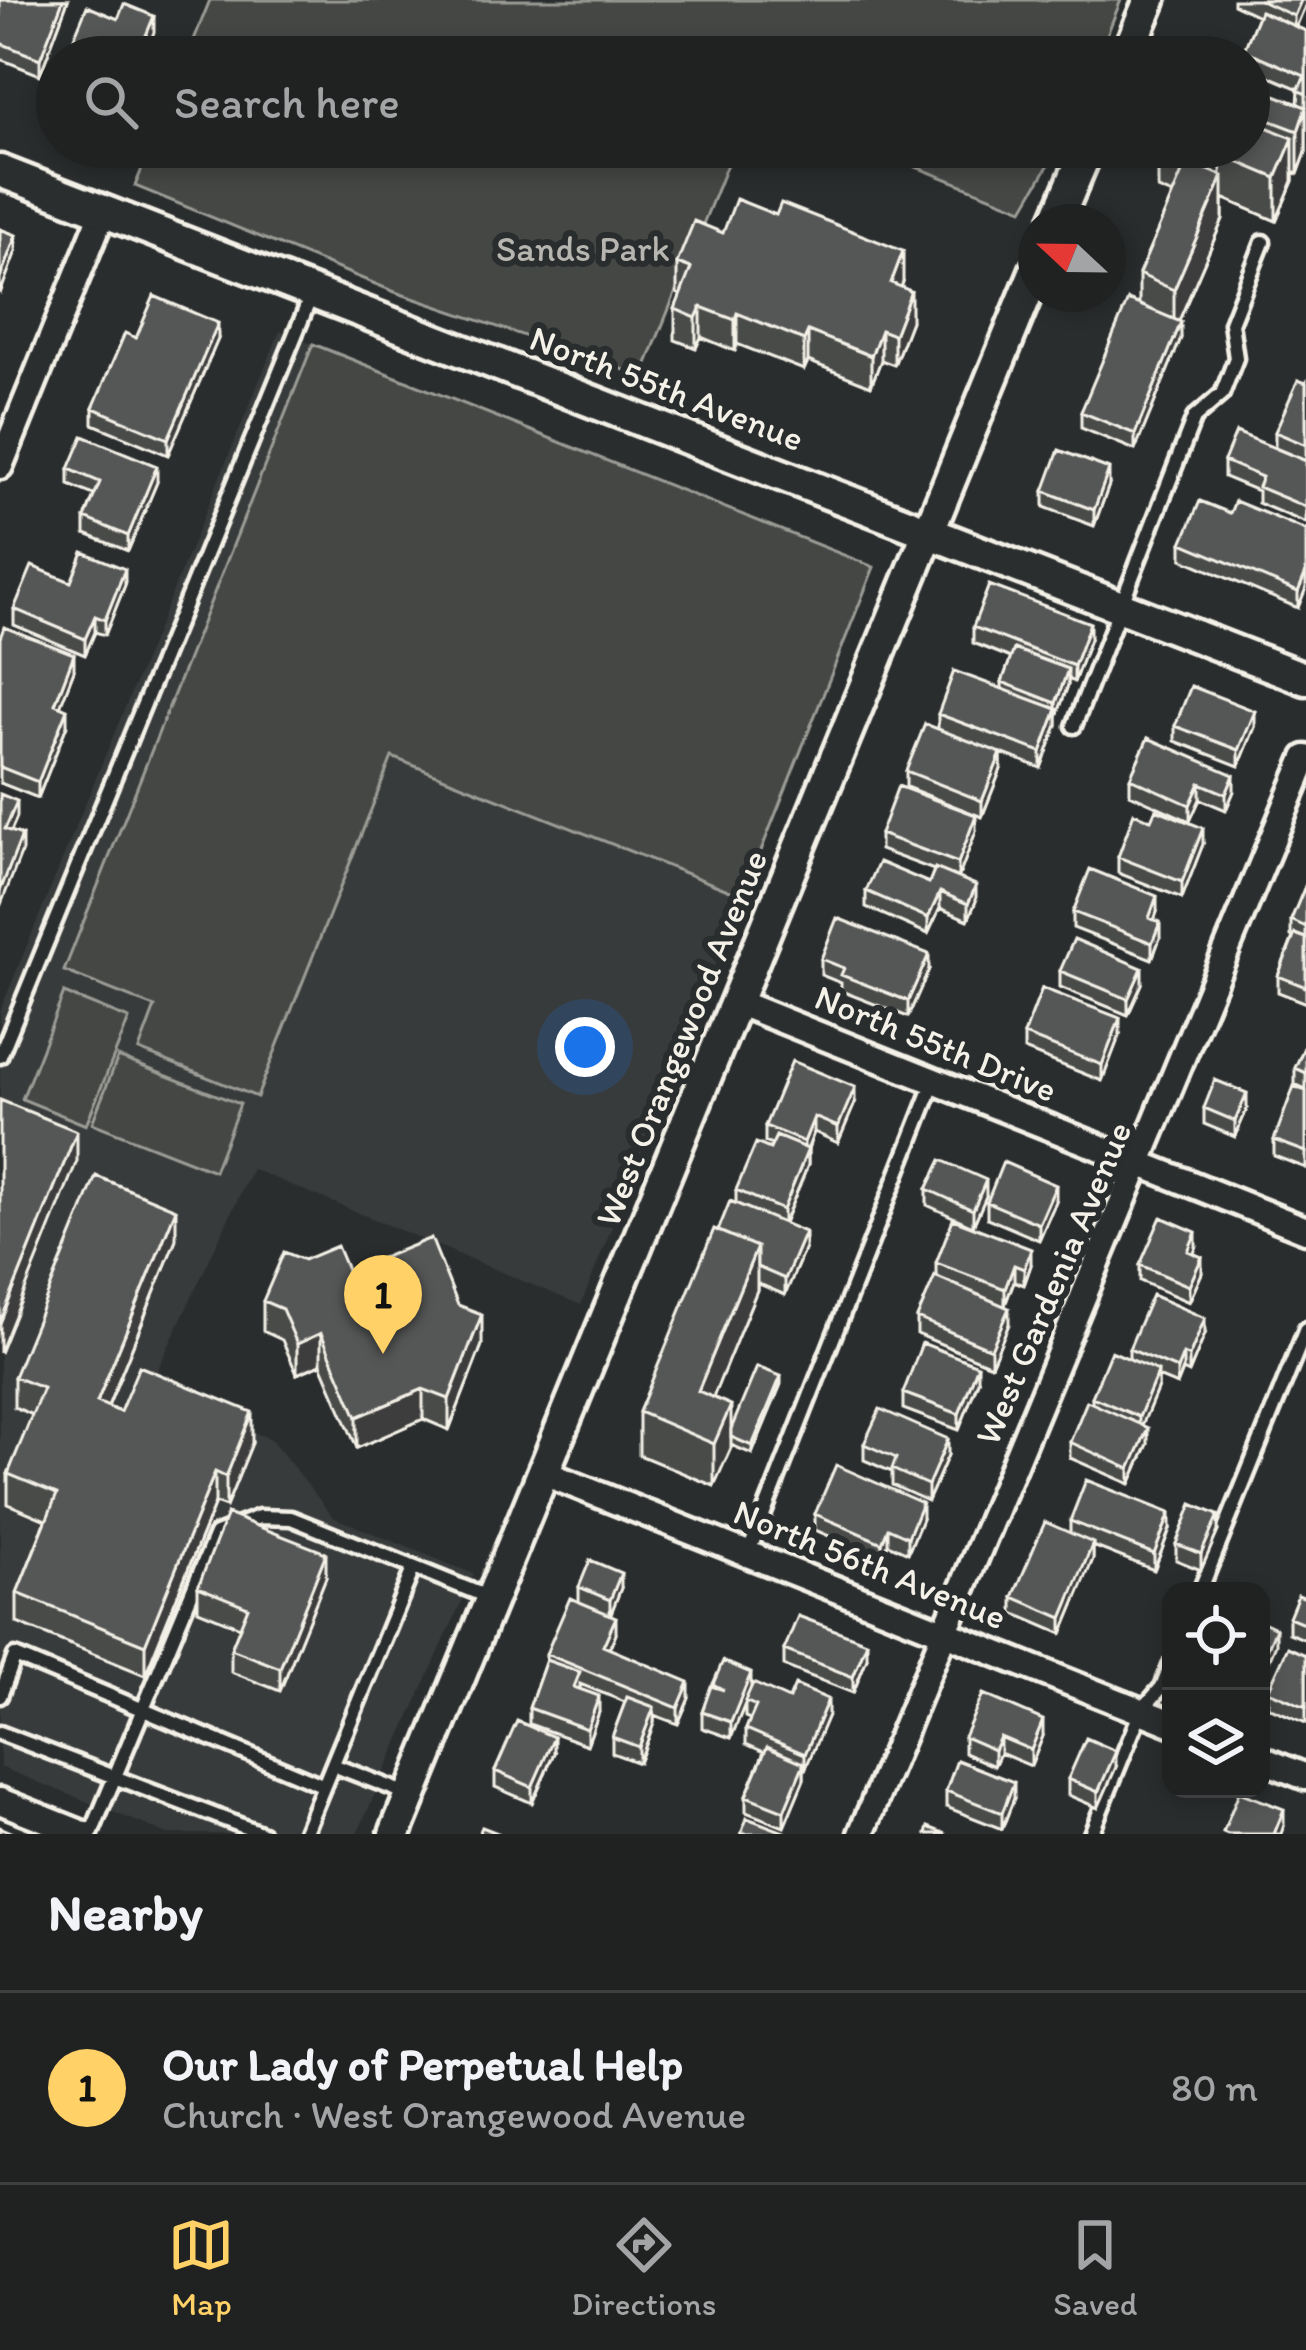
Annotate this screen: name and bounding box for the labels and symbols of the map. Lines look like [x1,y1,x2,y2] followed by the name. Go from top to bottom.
[1018,204,1126,312] north arrow
[496,227,670,270] park label: Sands Park
[524,316,810,460] street label: North 55th Avenue
[586,844,776,1232] street label: West Orangewood Avenue
[809,975,1063,1111] street label: North 55th Drive
[555,1017,615,1077] your location
[965,1115,1141,1451] street label: West Gardenia Avenue
[344,1255,422,1354] pin: 1
[728,1490,1012,1638] street label: North 56th Avenue

